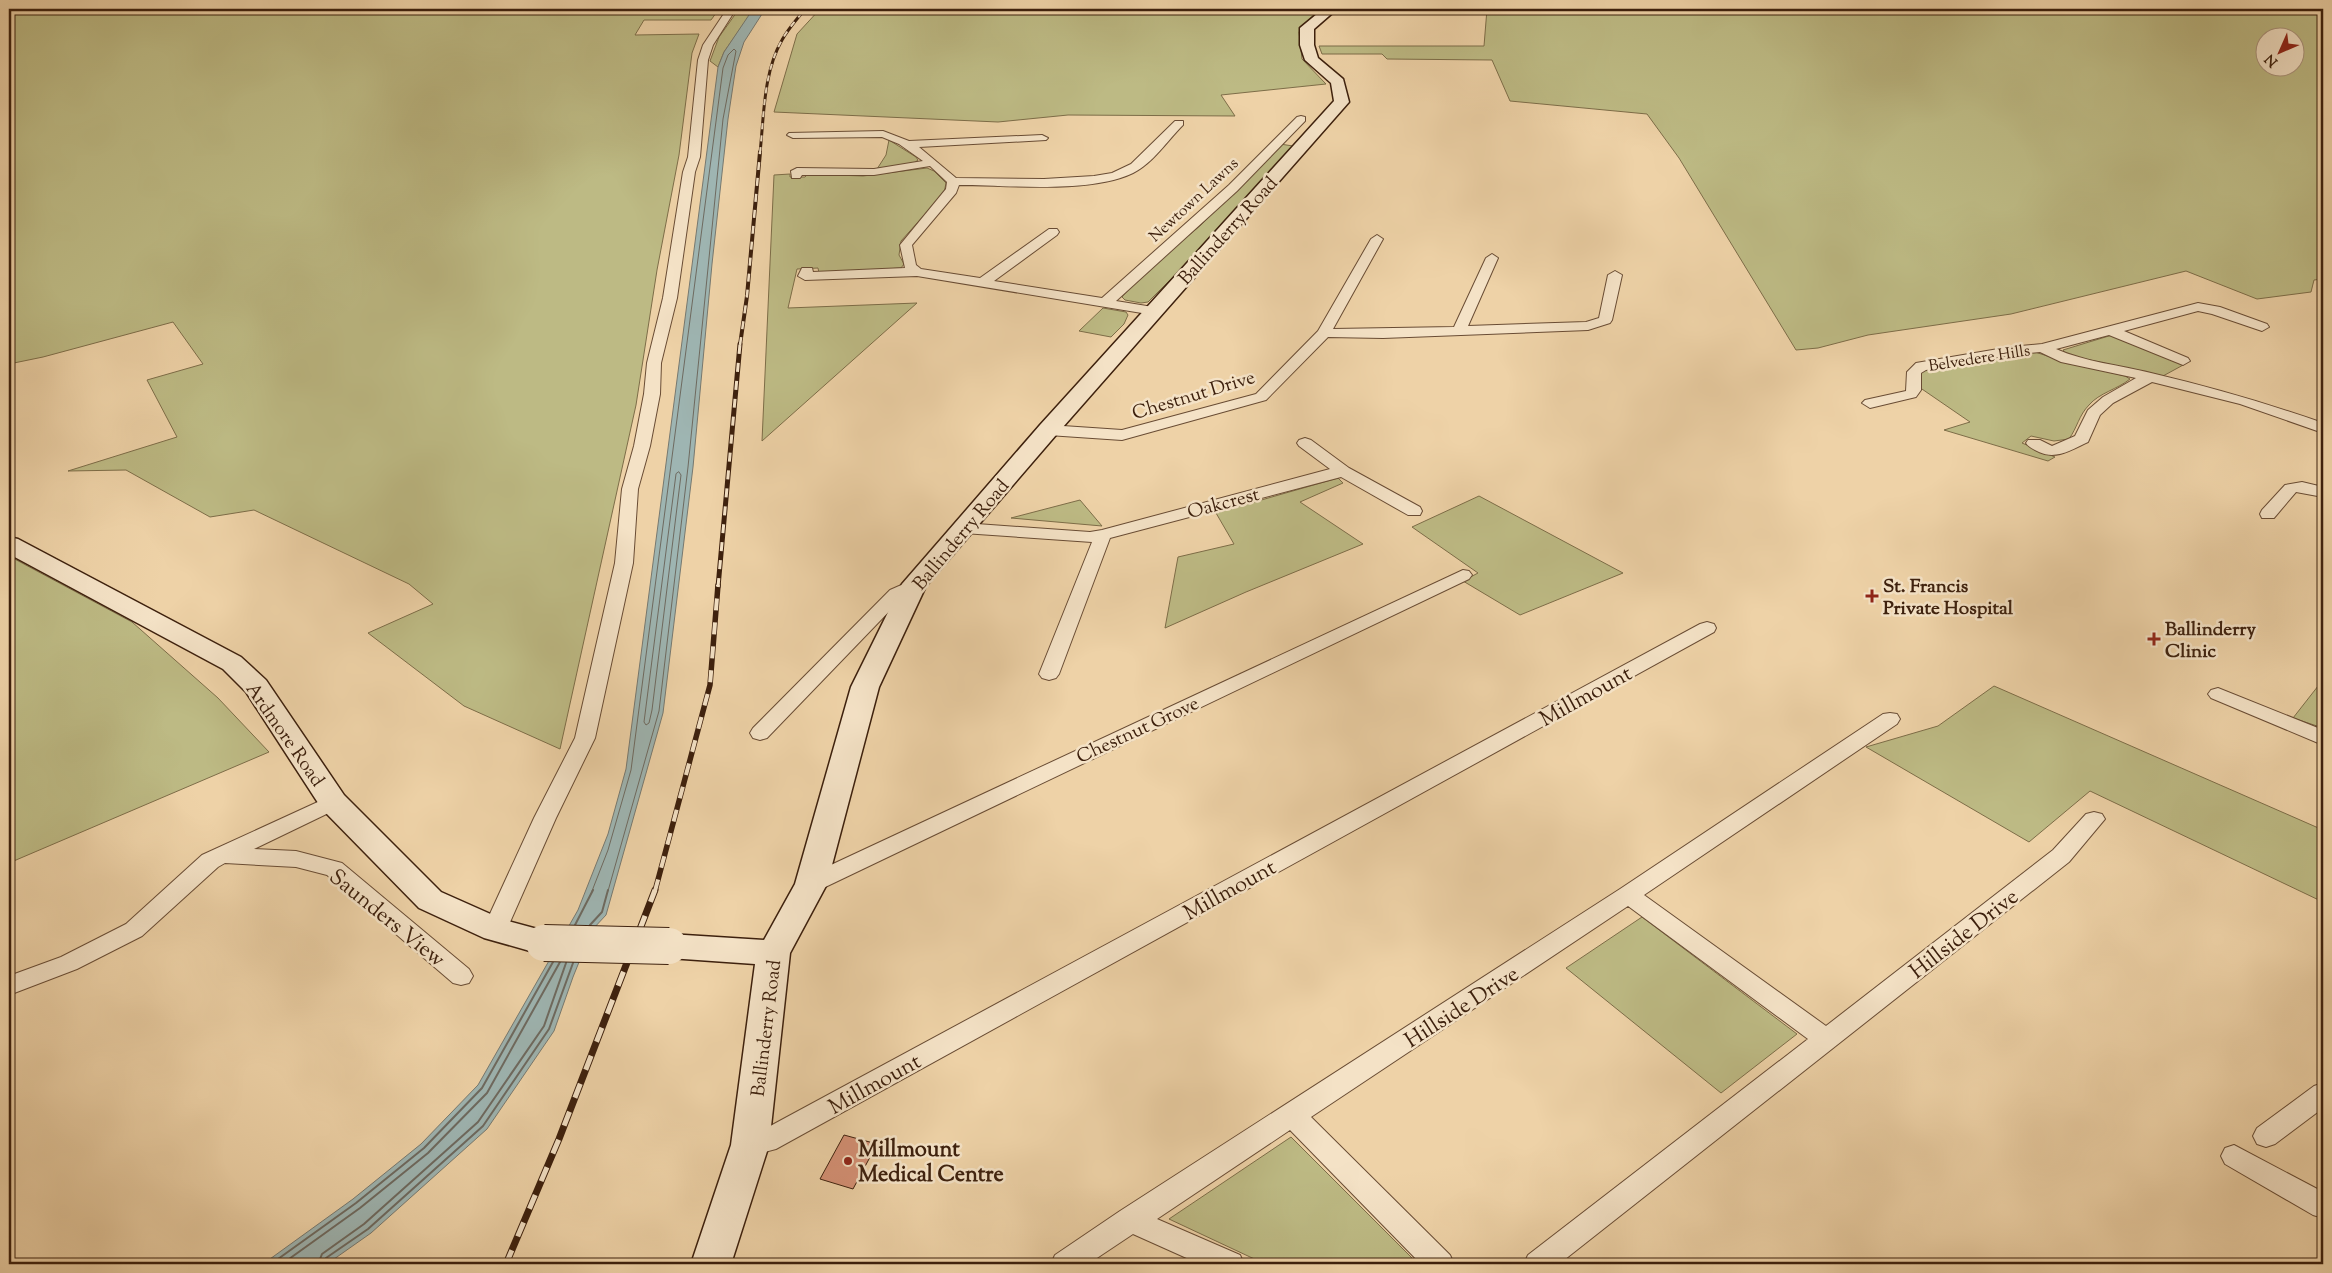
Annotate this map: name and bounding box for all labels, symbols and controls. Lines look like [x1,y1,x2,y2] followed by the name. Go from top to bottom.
[2254,28,2304,78] north arrow
[2261,49,2283,71] text: N
[1145,153,1245,248] street label: Newtown Lawns
[1173,171,1285,292] street label: Ballinderry Road
[1927,340,2032,379] street label: Belvedere Hills
[1129,365,1259,428] street label: Chestnut Drive
[907,474,1017,597] street label: Ballinderry Road
[1185,482,1263,527] street label: Oakcrest
[1883,574,2014,623] place label: St. Francis Private Hospital
[1865,589,1879,603] marker: St. Francis Private Hospital
[2165,617,2256,666] place label: Ballinderry Clinic
[2147,632,2161,646] marker: Ballinderry Clinic
[1534,659,1639,736] street label: Millmount
[238,678,330,793] street label: Ardmore Road
[1072,691,1204,771] street label: Chestnut Grove
[1178,853,1283,930] street label: Millmount
[321,862,452,977] street label: Saunders View
[1903,882,2026,988] street label: Hillside Drive
[746,958,789,1098] street label: Ballinderry Road
[1399,959,1526,1058] street label: Hillside Drive
[823,1047,928,1124] street label: Millmount
[858,1135,1004,1192] place label: Millmount Medical Centre
[842,1155,854,1167] marker: Millmount Medical Centre

